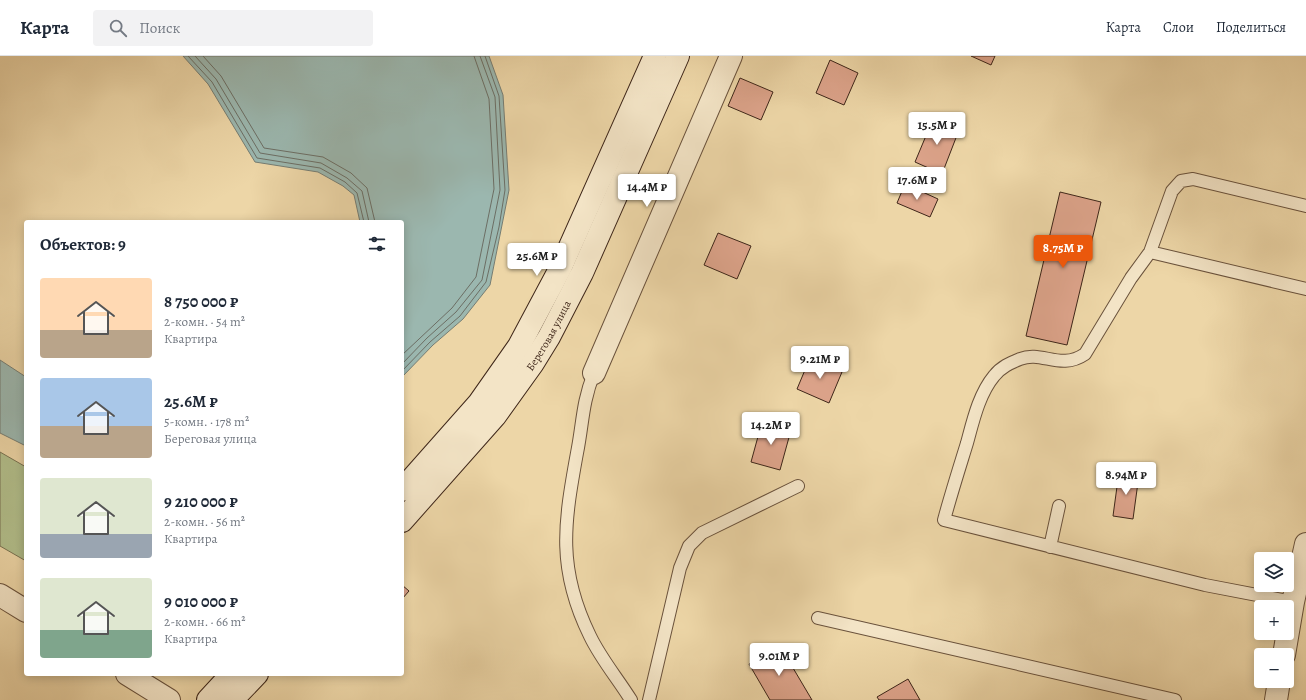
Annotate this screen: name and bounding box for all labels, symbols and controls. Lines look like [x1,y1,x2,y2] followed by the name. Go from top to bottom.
[93,10,373,46] search box
[20,15,69,41] text: Карта
[107,17,129,39] icon: search
[139,18,180,38] text: Поиск
[1106,18,1141,37] text: Карта
[1163,18,1194,37] text: Слои
[1216,18,1286,37] text: Поделиться
[900,112,974,146] pin: 15.5M ₽
[917,116,957,133] text: 15.5M ₽
[880,167,954,201] pin: 17.6M ₽
[897,171,937,188] text: 17.6M ₽
[610,174,684,208] pin: 14.4M ₽
[627,178,667,195] text: 14.4M ₽
[40,233,126,256] text: Объектов: 9
[366,233,388,255] icon: filters
[1026,235,1100,269] pin: 8.75M ₽
[1043,239,1083,256] text: 8.75M ₽
[500,243,574,277] pin: 25.6M ₽
[516,247,558,264] text: 25.6M ₽
[164,290,238,313] text: 8 750 000 ₽
[72,294,120,342] icon: home
[523,297,575,374] street label: Береговая улица
[164,313,245,330] text: 2-комн. · 54 m²
[164,330,218,347] text: Квартира
[783,346,857,380] pin: 9.21M ₽
[800,350,840,367] text: 9.21M ₽
[164,390,218,413] text: 25.6M ₽
[72,394,120,442] icon: home
[734,412,808,446] pin: 14.2M ₽
[164,413,249,430] text: 5-комн. · 178 m²
[751,416,791,433] text: 14.2M ₽
[164,430,257,447] text: Береговая улица
[1089,462,1163,496] pin: 8.94M ₽
[1105,466,1147,483] text: 8.94M ₽
[164,490,238,513] text: 9 210 000 ₽
[72,494,120,542] icon: home
[164,513,245,530] text: 2-комн. · 56 m²
[164,530,218,547] text: Квартира
[1254,552,1294,688] map controls
[1254,552,1294,592] button: layers
[164,590,238,613] text: 9 010 000 ₽
[72,594,120,642] icon: home
[1254,600,1294,640] button: +
[164,613,246,630] text: 2-комн. · 66 m²
[164,630,218,647] text: Квартира
[742,643,816,677] pin: 9.01M ₽
[759,647,799,664] text: 9.01M ₽
[1254,648,1294,688] button: −

